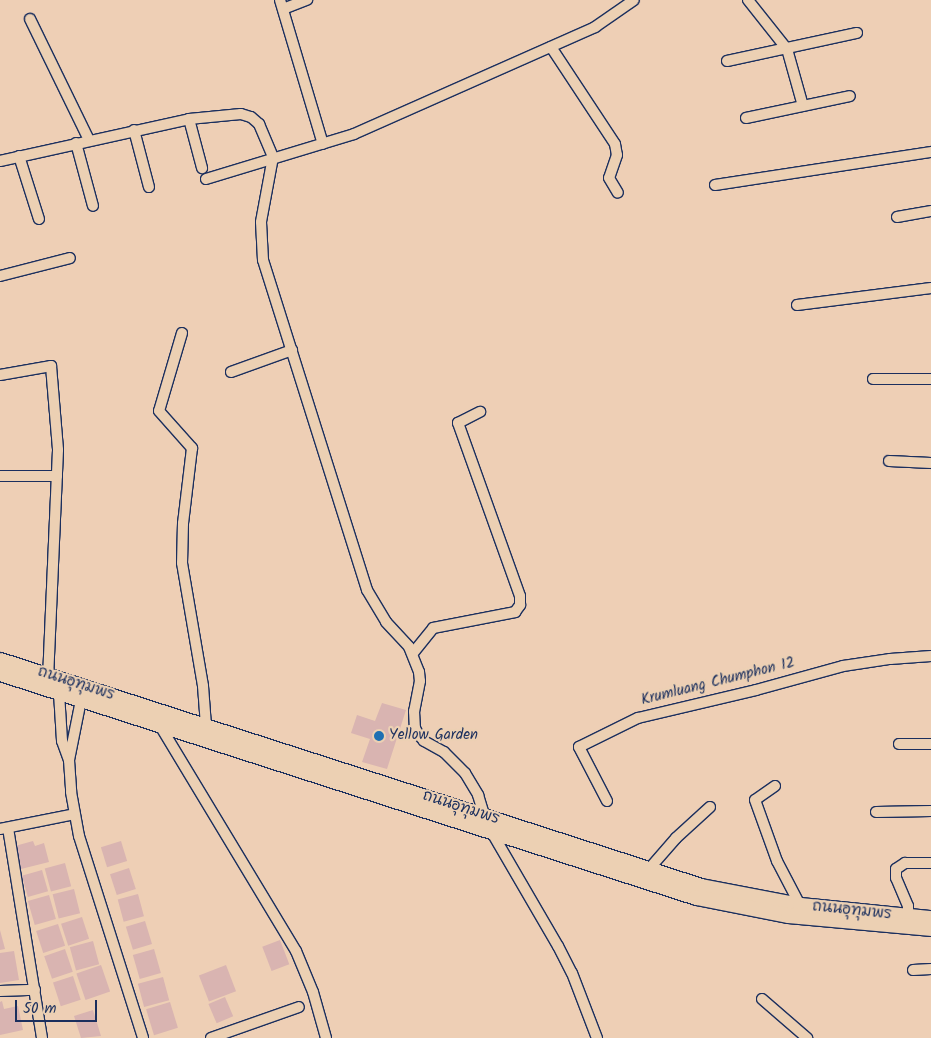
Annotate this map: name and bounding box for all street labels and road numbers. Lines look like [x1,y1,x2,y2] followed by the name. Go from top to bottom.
[639,654,797,710] street label: Krumluang Chumphon 12
[35,663,117,705] street label: ถนนอุทุมพร
[420,787,502,829] street label: ถนนอุทุมพร
[811,898,893,924] street label: ถนนอุทุมพร

